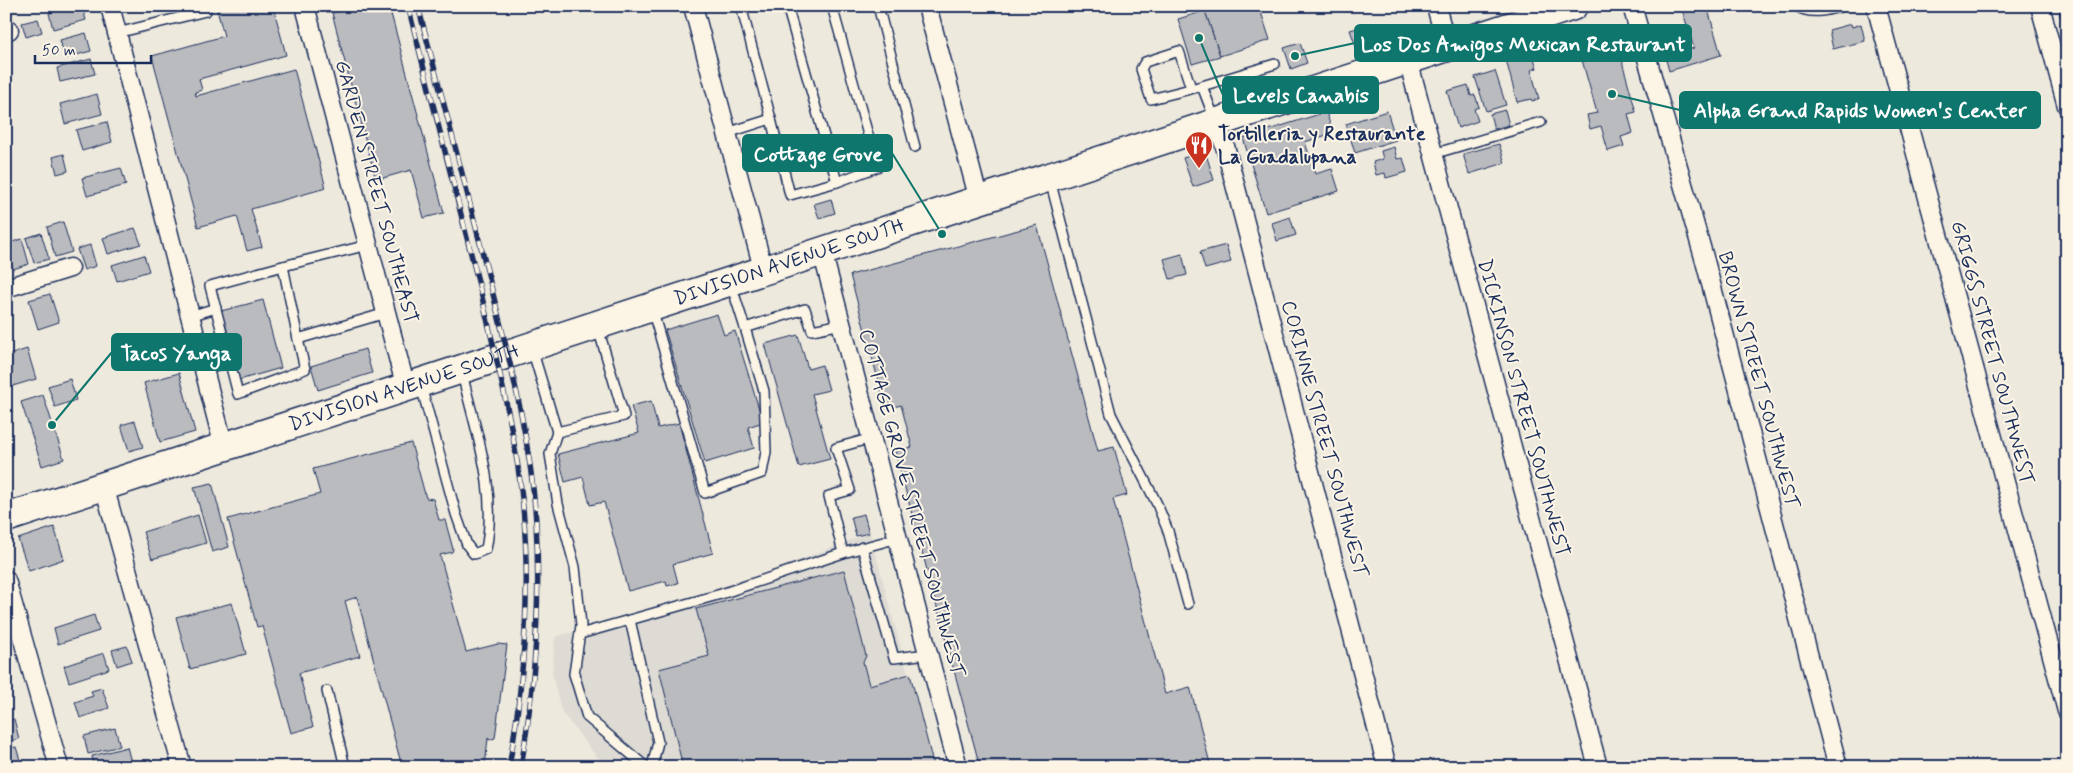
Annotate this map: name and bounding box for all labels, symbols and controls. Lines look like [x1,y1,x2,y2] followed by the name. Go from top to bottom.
[1355,25,1691,61] callout: Los Dos Amigos Mexican Restaurant
[1360,31,1686,61] text: Los Dos Amigos Mexican Restaurant
[35,32,151,64] scale bar
[42,41,76,61] text: 50 m
[328,57,424,327] street label: GARDEN STREET SOUTHEAST
[1223,77,1378,113] callout: Levels Canabis
[1233,82,1370,110] text: Levels Canabis
[1680,92,2040,128] callout: Alpha Grand Rapids Women's Center
[1693,97,2028,125] text: Alpha Grand Rapids Women's Center
[1218,121,1426,171] place label: Tortilleria y Restaurante La Guadalupana
[1184,130,1214,169] restaurant icon: Tortilleria y Restaurante La Guadalupana
[743,135,892,171] callout: Cottage Grove
[754,141,883,169] text: Cottage Grove
[671,212,908,312] street label: DIVISION AVENUE SOUTH
[1944,218,2040,488] street label: GRIGGS STREET SOUTHWEST
[1711,249,1806,513] street label: BROWN STREET SOUTHWEST
[1470,256,1576,560] street label: DICKINSON STREET SOUTHWEST
[1274,298,1374,582] street label: CORINNE STREET SOUTHWEST
[851,326,971,681] street label: COTTAGE GROVE STREET SOUTHWEST
[112,334,241,370] callout: Tacos Yanga
[286,338,523,438] street label: DIVISION AVENUE SOUTH
[121,340,232,370] text: Tacos Yanga

